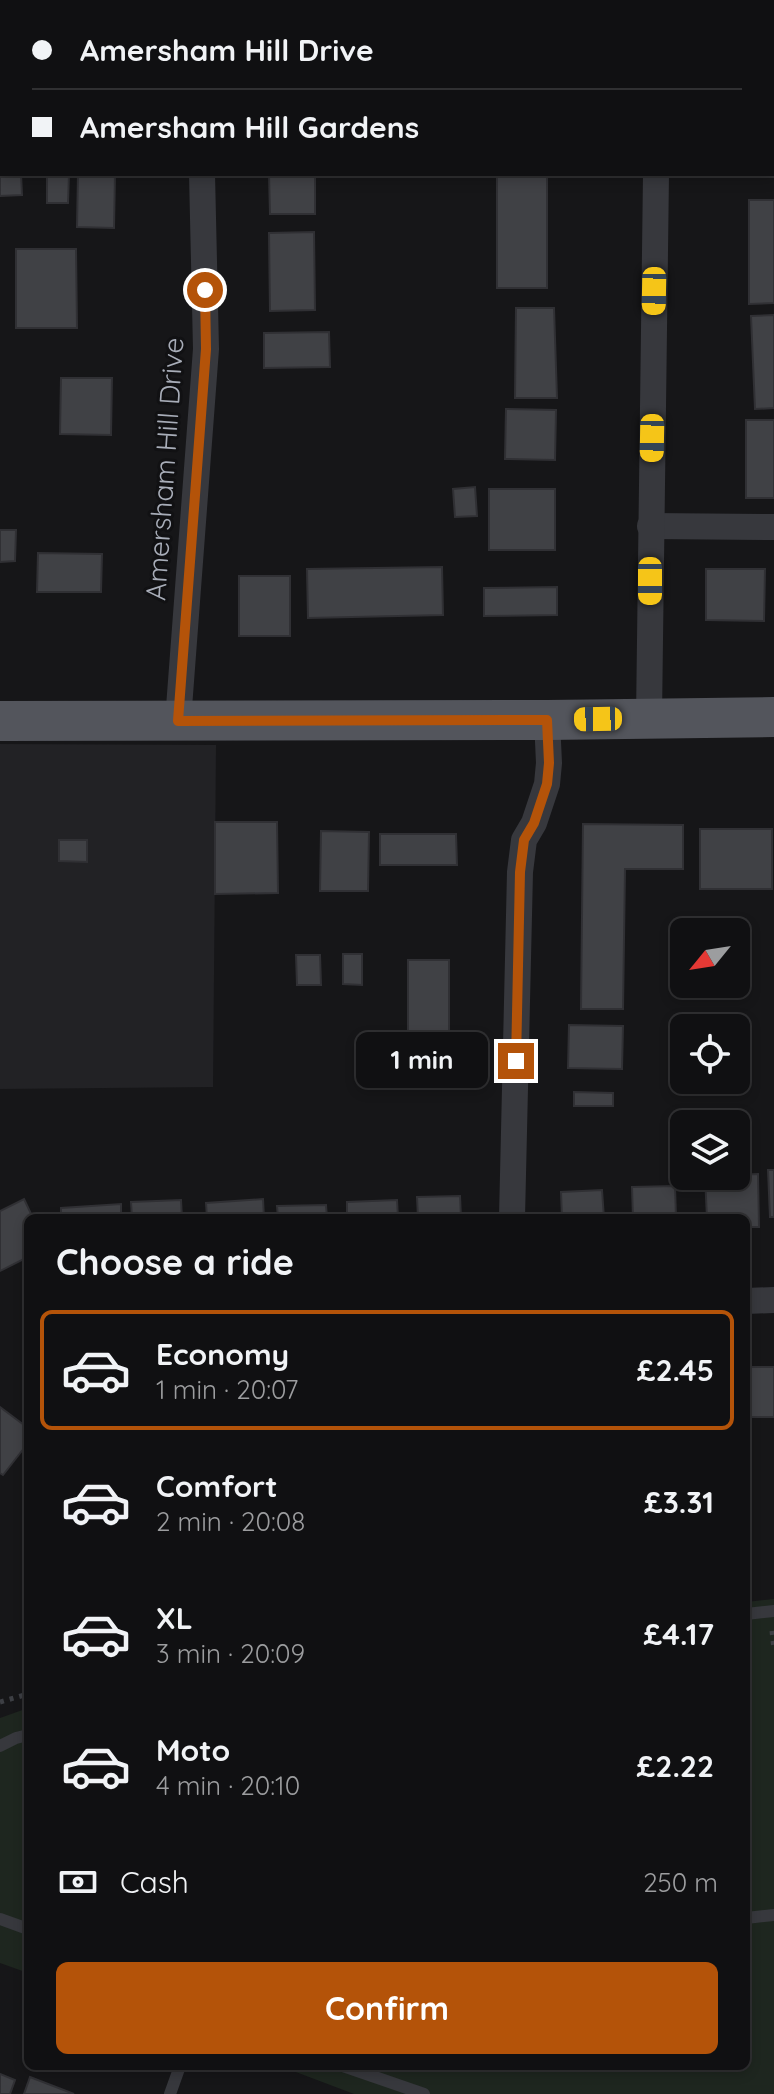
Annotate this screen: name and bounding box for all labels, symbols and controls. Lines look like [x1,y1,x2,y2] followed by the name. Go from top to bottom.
[80,31,374,69] text: Amersham Hill Drive
[80,108,419,146] text: Amersham Hill Gardens
[642,267,666,315] car
[187,272,223,308] route start
[137,336,191,602] street label: Amersham Hill Drive
[640,414,664,462] car
[638,557,662,605] car
[574,707,622,731] car
[670,918,750,998] north arrow
[670,918,750,1190] map controls
[670,1014,750,1094] button: locate
[356,1033,488,1089] callout: 1 min
[391,1043,454,1076] text: 1 min
[498,1043,534,1079] route end
[670,1110,750,1190] button: layers
[56,1239,294,1284] text: Choose a ride
[60,1334,132,1406] icon: car
[156,1335,289,1373] text: Economy
[637,1351,714,1389] text: £2.45
[156,1373,298,1406] text: 1 min · 20:07
[60,1466,132,1538] icon: car
[156,1467,277,1505] text: Comfort
[644,1483,714,1521] text: £3.31
[156,1505,305,1538] text: 2 min · 20:08
[60,1598,132,1670] icon: car
[156,1599,193,1637] text: XL
[644,1615,714,1653] text: £4.17
[156,1637,305,1670] text: 3 min · 20:09
[60,1730,132,1802] icon: car
[156,1731,230,1769] text: Moto
[637,1747,714,1785] text: £2.22
[156,1769,300,1802] text: 4 min · 20:10
[56,1860,100,1904] icon: cash
[120,1863,189,1901] text: Cash
[643,1866,718,1899] text: 250 m
[56,1962,718,2054] button: Confirm

